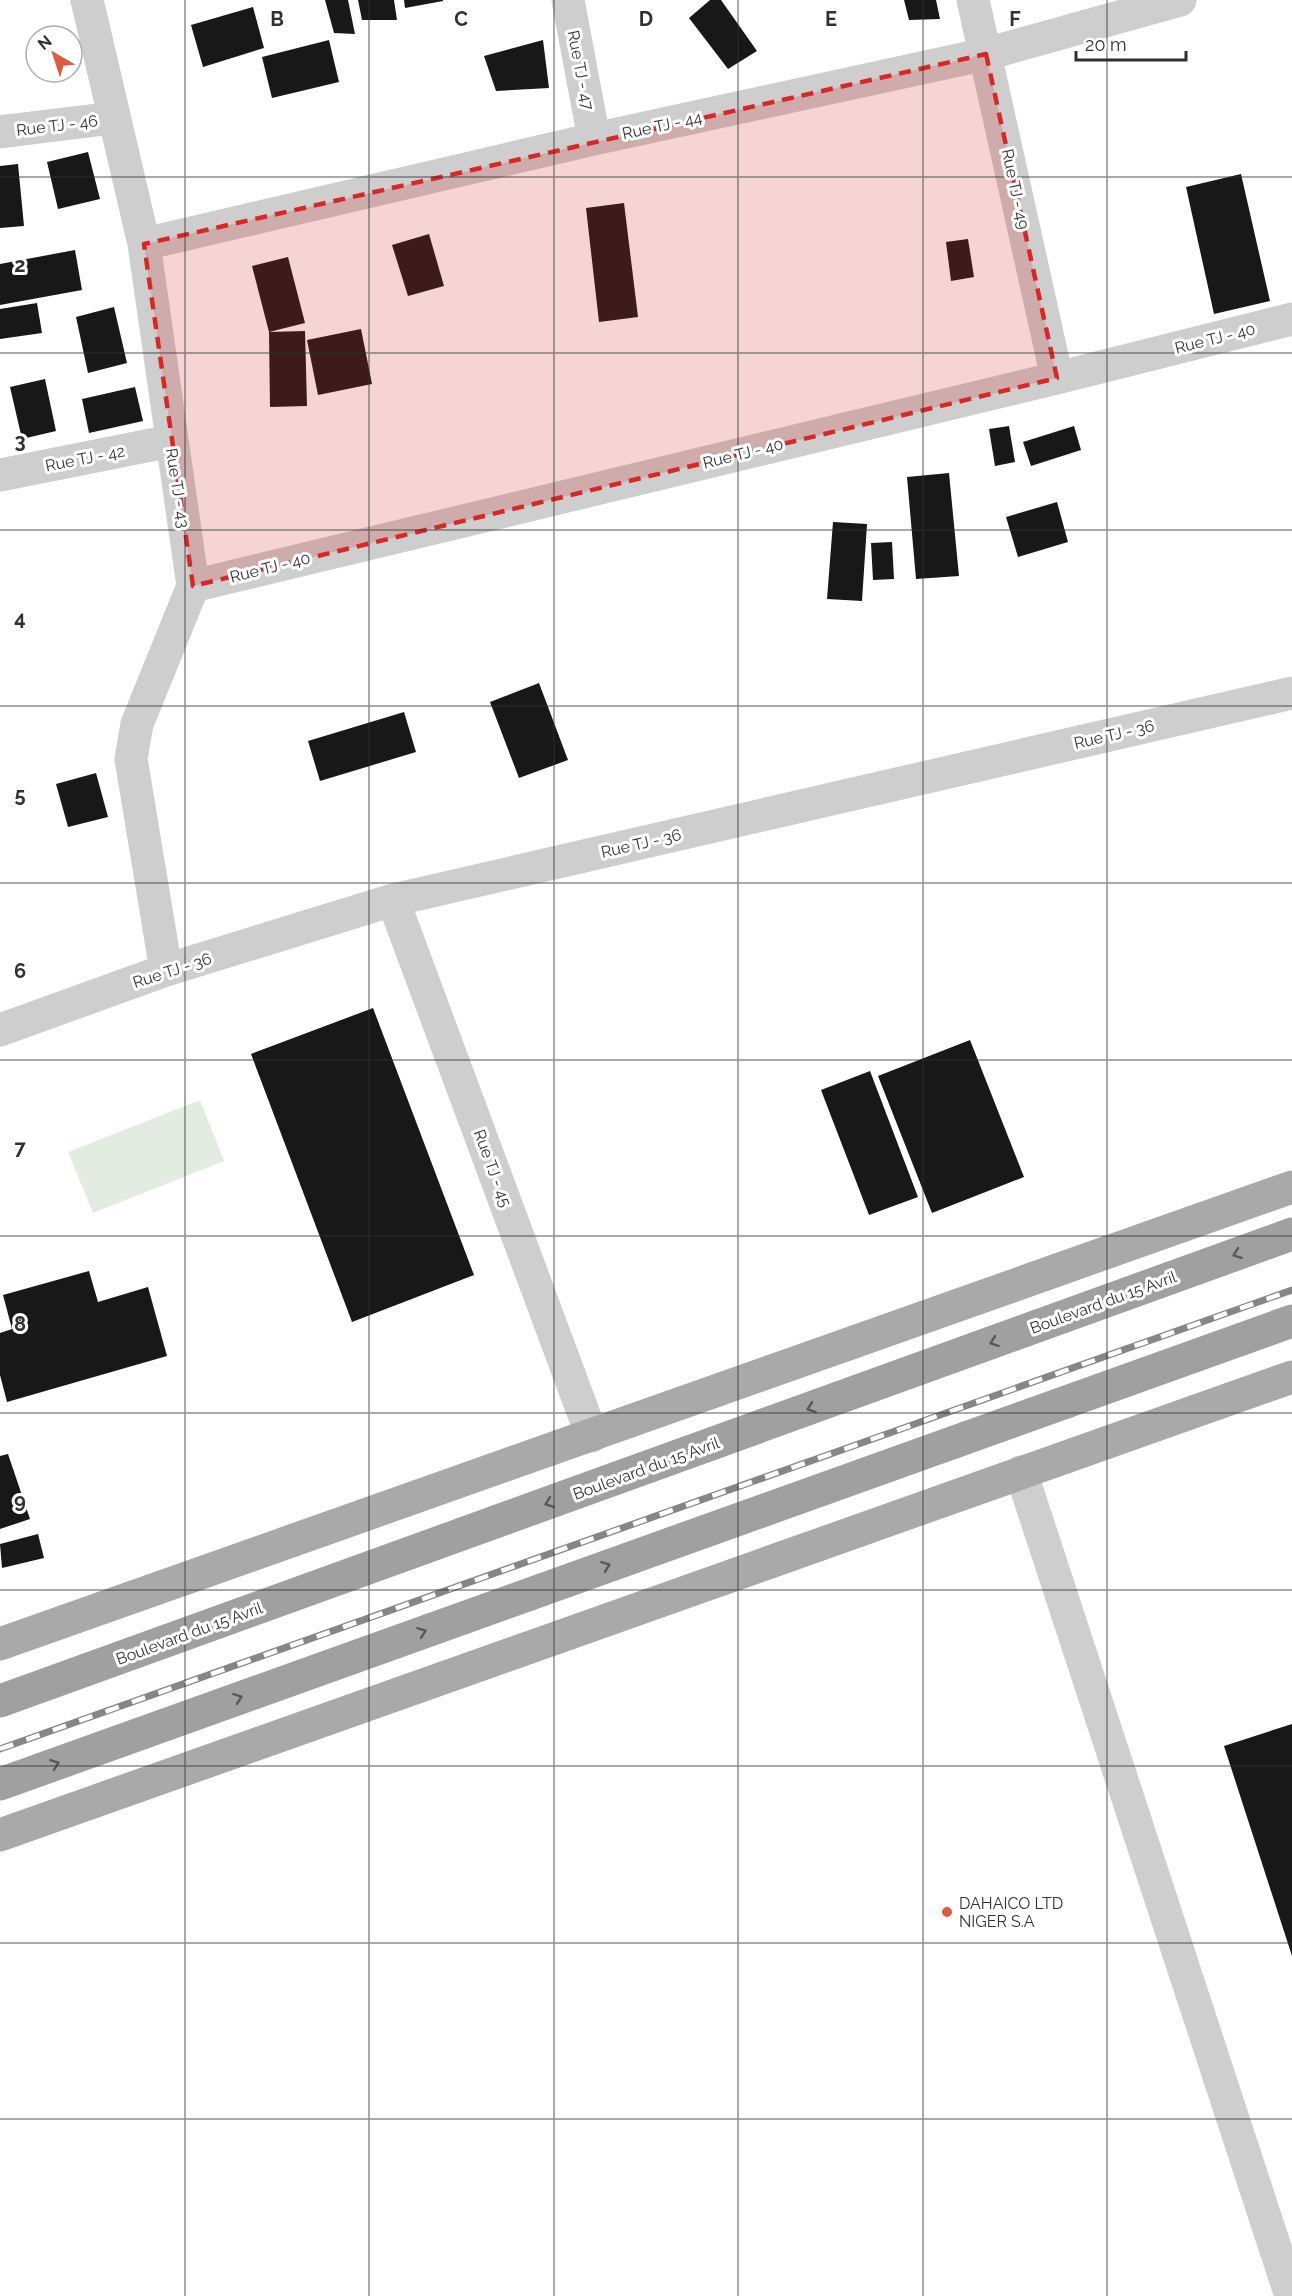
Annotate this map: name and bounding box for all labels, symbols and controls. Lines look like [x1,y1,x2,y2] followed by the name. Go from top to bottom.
[270,7,284,31] text: B
[454,7,468,31] text: C
[639,7,653,31] text: D
[825,7,837,31] text: E
[1009,7,1021,31] text: F
[24,24,84,84] north arrow
[1076,24,1186,62] scale bar
[563,29,598,112] street label: Rue TJ - 47
[34,32,56,54] text: N
[1085,34,1127,55] text: 20 m
[620,108,704,143] street label: Rue TJ - 44
[15,111,99,140] street label: Rue TJ - 46
[998,147,1033,231] street label: Rue TJ - 49
[14,253,26,277] text: 2
[1173,319,1257,358] street label: Rue TJ - 40
[14,429,26,453] text: 3
[701,434,785,473] street label: Rue TJ - 40
[44,441,127,476] street label: Rue TJ - 42
[162,447,193,530] street label: Rue TJ - 43
[228,548,312,587] street label: Rue TJ - 40
[14,606,26,630] text: 4
[1072,716,1156,753] street label: Rue TJ - 36
[14,783,26,807] text: 5
[599,825,683,862] street label: Rue TJ - 36
[130,949,214,992] street label: Rue TJ - 36
[14,959,26,983] text: 6
[470,1127,515,1210] street label: Rue TJ - 45
[14,1136,26,1160] text: 7
[1232,1247,1243,1260] one-way arrow
[1027,1267,1180,1338] street label: Boulevard du 15 Avril
[14,1312,26,1336] text: 8
[989,1334,1000,1347] one-way arrow
[806,1401,817,1413] one-way arrow
[570,1433,723,1504] street label: Boulevard du 15 Avril
[14,1489,26,1513] text: 9
[544,1495,554,1508] one-way arrow
[600,1561,610,1574] one-way arrow
[113,1598,266,1669] street label: Boulevard du 15 Avril
[416,1627,427,1639] one-way arrow
[232,1693,243,1705] one-way arrow
[49,1759,60,1772] one-way arrow
[959,1894,1063,1931] place label: DAHAICO LTD NIGER S.A
[940,1905,954,1919] marker: DAHAICO LTD NIGER S.A

